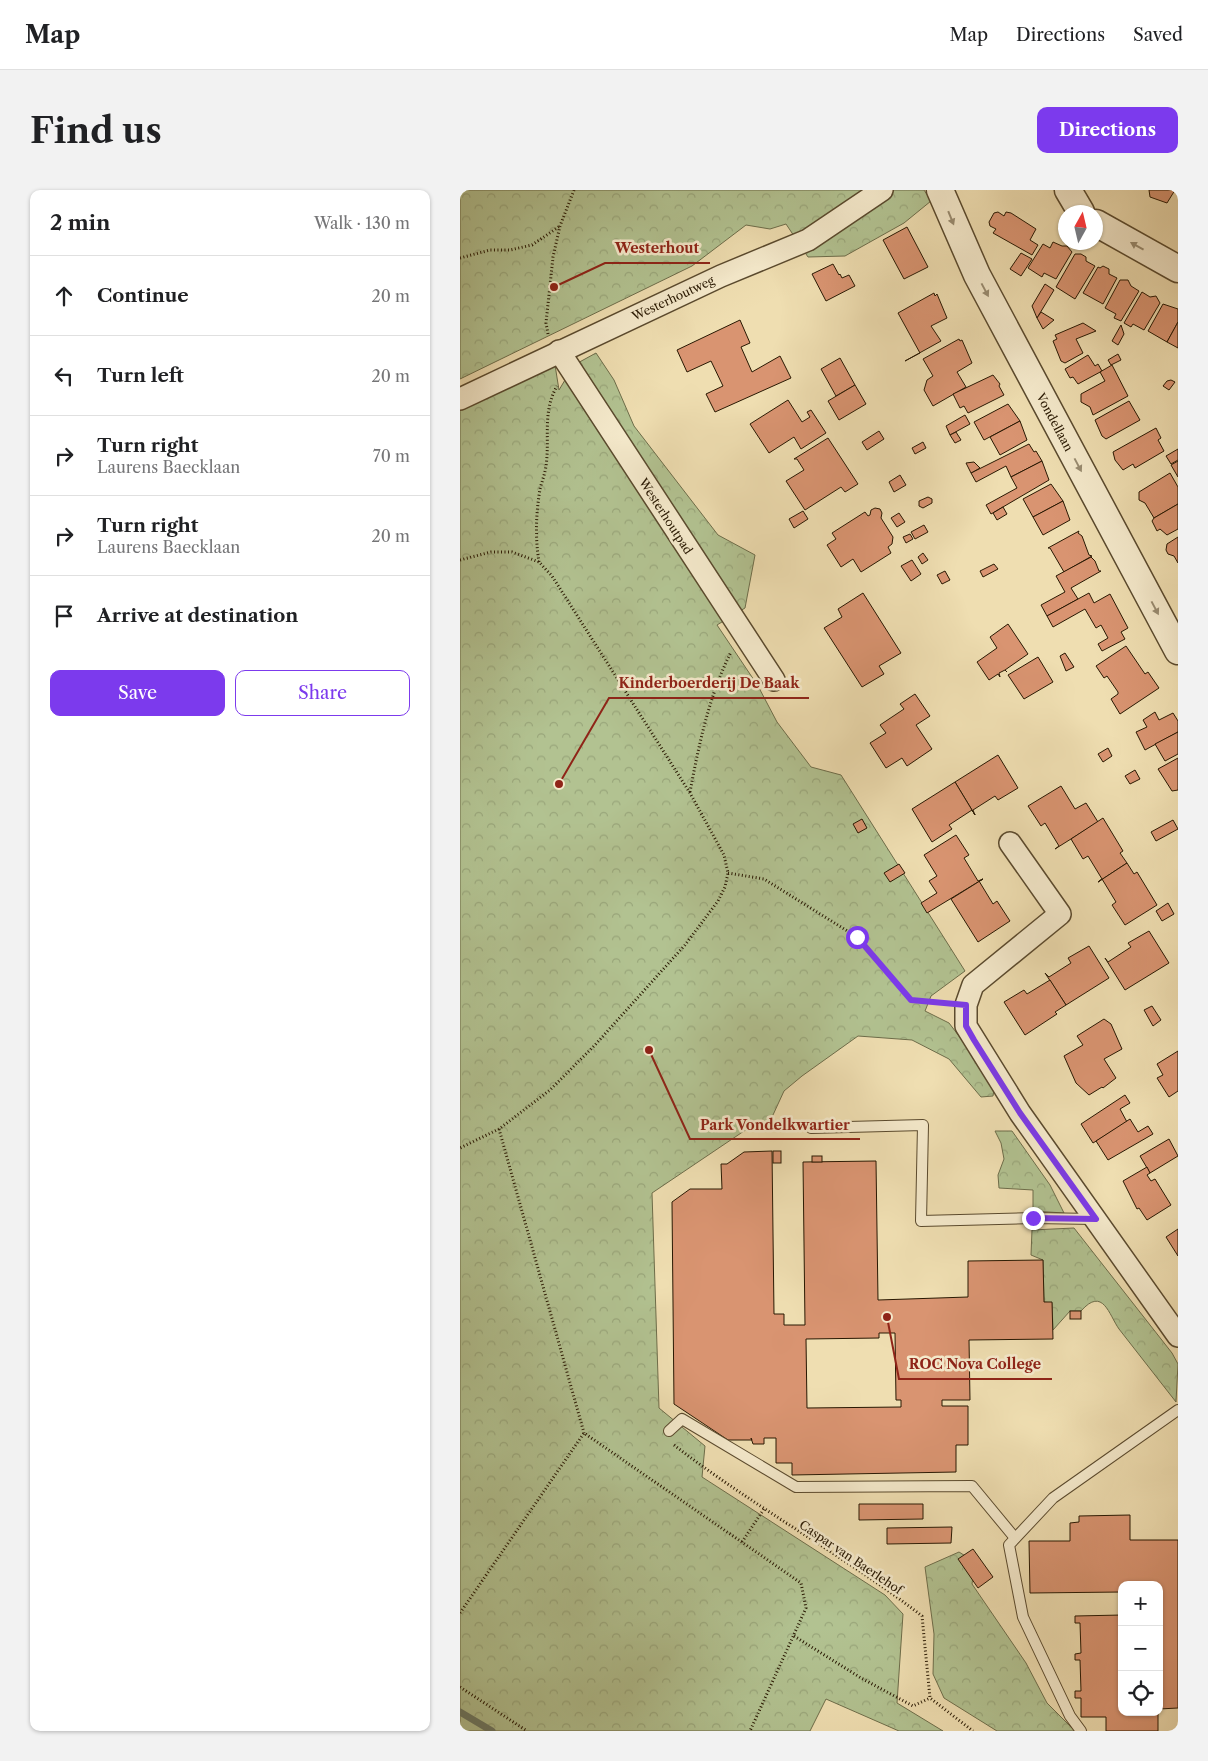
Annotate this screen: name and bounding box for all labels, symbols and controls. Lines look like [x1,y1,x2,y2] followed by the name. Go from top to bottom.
[25,20,80,49] text: Map
[949,24,988,46] text: Map
[1016,24,1105,46] text: Directions
[1133,24,1183,46] text: Saved
[1037,107,1178,153] button: Directions
[30,109,162,152] text: Find us
[1058,205,1103,250] north arrow
[50,210,110,235] text: 2 min
[948,211,956,226] one-way arrow
[314,213,410,233] text: Walk · 130 m
[605,234,710,263] callout: Westerhout
[614,239,700,257] text: Westerhout
[1129,242,1144,250] one-way arrow
[629,272,717,324] street label: Westerhoutweg
[50,282,78,310] icon: ahead
[981,283,989,298] one-way arrow
[97,284,189,307] text: Continue
[371,286,410,306] text: 20 m
[50,362,78,390] icon: left
[97,364,184,387] text: Turn left
[371,366,410,386] text: 20 m
[1033,389,1077,454] street label: Vondellaan
[97,434,198,457] text: Turn right
[50,442,78,470] icon: right
[373,446,410,466] text: 70 m
[97,457,240,477] text: Laurens Baecklaan
[1073,458,1082,472] one-way arrow
[635,474,697,557] street label: Westerhoutpad
[97,514,198,537] text: Turn right
[50,522,78,550] icon: right
[371,526,410,546] text: 20 m
[97,537,240,557] text: Laurens Baecklaan
[1150,601,1159,615] one-way arrow
[50,602,78,630] icon: arrive
[97,604,298,627] text: Arrive at destination
[609,669,809,698] callout: Kinderboerderij De Baak
[50,670,225,716] button: Save
[235,670,410,716] button: Share
[619,674,800,692] text: Kinderboerderij De Baak
[846,926,869,949] route start
[690,1110,860,1139] callout: Park Vondelkwartier
[700,1116,850,1134] text: Park Vondelkwartier
[1022,1207,1045,1230] route end
[899,1350,1052,1379] callout: ROC Nova College
[909,1355,1041,1373] text: ROC Nova College
[797,1517,907,1598] street label: Caspar van Baerlehof
[1118,1581,1163,1716] map controls
[1118,1581,1163,1626] button: +
[1118,1626,1163,1671] button: −
[1118,1671,1163,1716] button: locate

